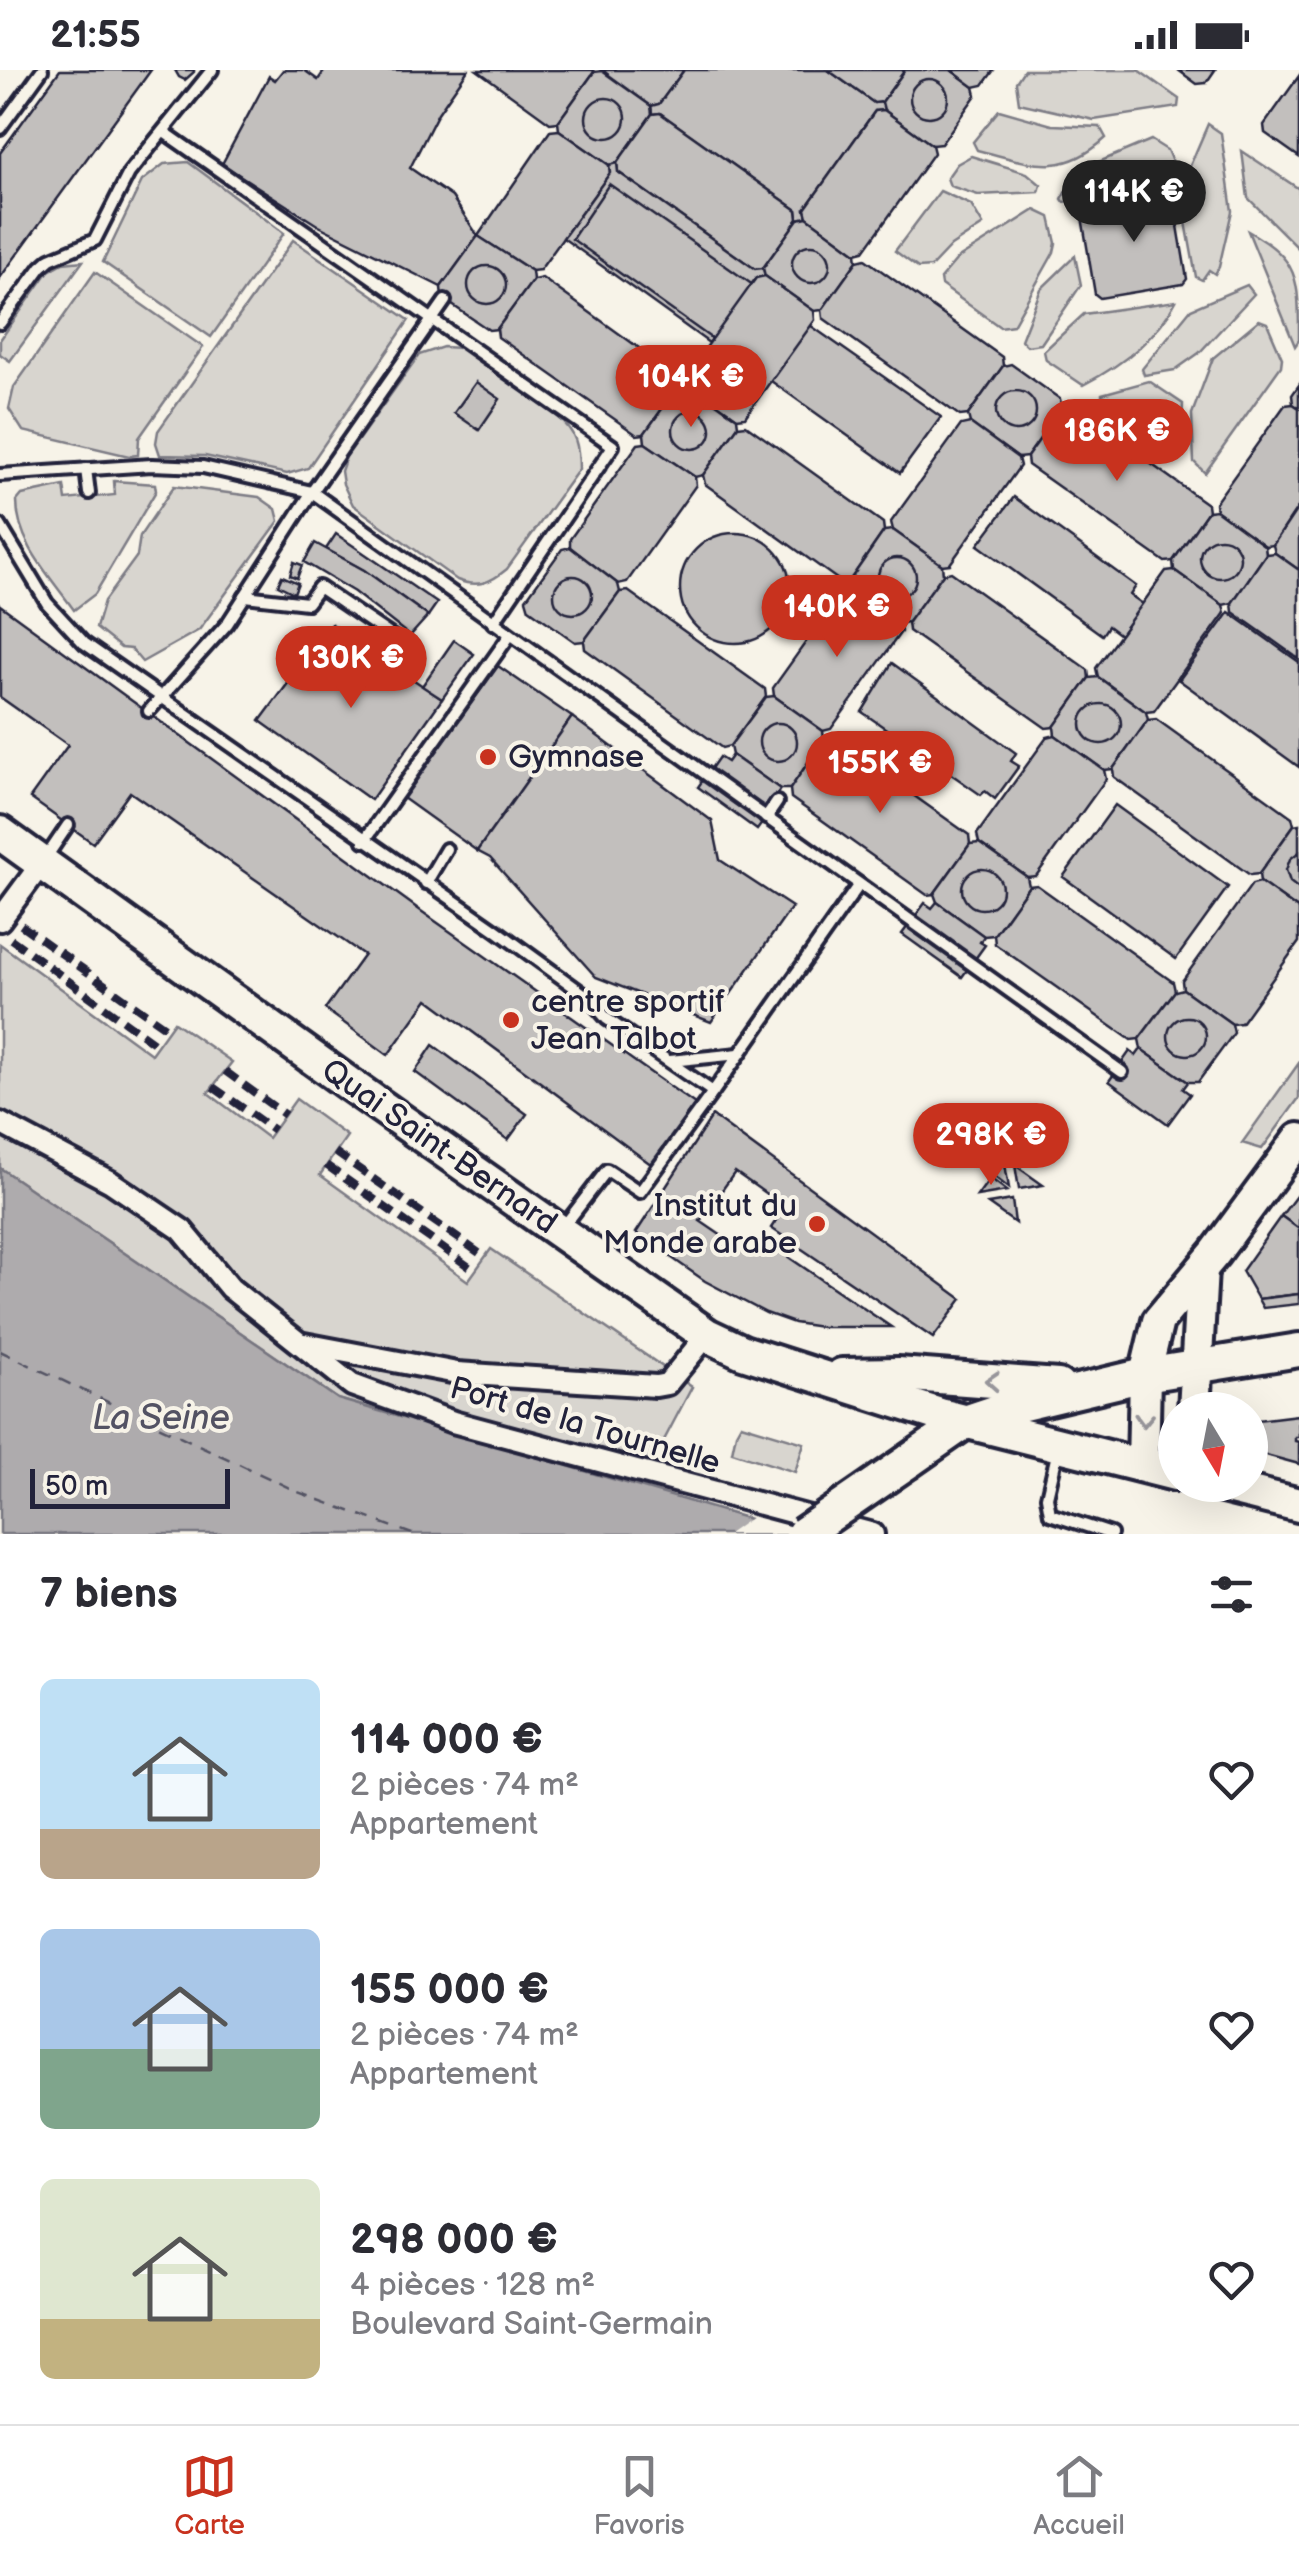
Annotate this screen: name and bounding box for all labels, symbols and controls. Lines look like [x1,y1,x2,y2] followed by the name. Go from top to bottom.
[50,13,141,58] text: 21:55
[1053,160,1215,245] pin: 114K €
[1084,173,1184,212] text: 114K €
[610,345,772,430] pin: 104K €
[638,358,744,397] text: 104K €
[1036,399,1198,484] pin: 186K €
[1064,412,1170,451] text: 186K €
[756,575,918,660] pin: 140K €
[784,588,890,627] text: 140K €
[270,626,432,711] pin: 130K €
[298,639,404,678] text: 130K €
[799,731,961,816] pin: 155K €
[508,738,644,777] place label: Gymnase
[828,744,932,783] text: 155K €
[477,746,499,768] marker: Gymnase
[531,983,725,1059] place label: centre sportif Jean Talbot
[500,1009,522,1031] marker: centre sportif Jean Talbot
[314,1051,564,1243] street label: Quai Saint-Bernard
[910,1103,1072,1188] pin: 298K €
[935,1116,1047,1155] text: 298K €
[603,1187,797,1263] place label: Institut du Monde arabe
[806,1213,828,1235] marker: Institut du Monde arabe
[445,1369,725,1483] street label: Port de la Tournelle
[984,1371,1000,1392] one-way arrow
[1158,1392,1268,1502] north arrow
[1158,1392,1268,1502] map controls
[92,1397,230,1440] water label: La Seine
[1134,1413,1155,1429] one-way arrow
[30,1464,230,1508] scale bar
[45,1470,108,1503] text: 50 m
[1204,1567,1259,1622] icon: filters
[40,1569,178,1620] text: 7 biens
[350,1715,543,1766] text: 114 000 €
[120,1719,240,1839] icon: home
[1204,1752,1259,1807] icon: heart
[350,1766,579,1805] text: 2 pièces · 74 m²
[350,1805,538,1844] text: Appartement
[350,1965,549,2016] text: 155 000 €
[120,1969,240,2089] icon: home
[1204,2002,1259,2057] icon: heart
[350,2016,579,2055] text: 2 pièces · 74 m²
[350,2055,538,2094] text: Appartement
[350,2215,558,2266] text: 298 000 €
[120,2219,240,2339] icon: home
[1204,2252,1259,2307] icon: heart
[350,2266,595,2305] text: 4 pièces · 128 m²
[350,2305,713,2344] text: Boulevard Saint-Germain
[174,2449,245,2542] tab: Carte
[593,2449,685,2542] tab: Favoris
[1033,2449,1125,2542] tab: Accueil

